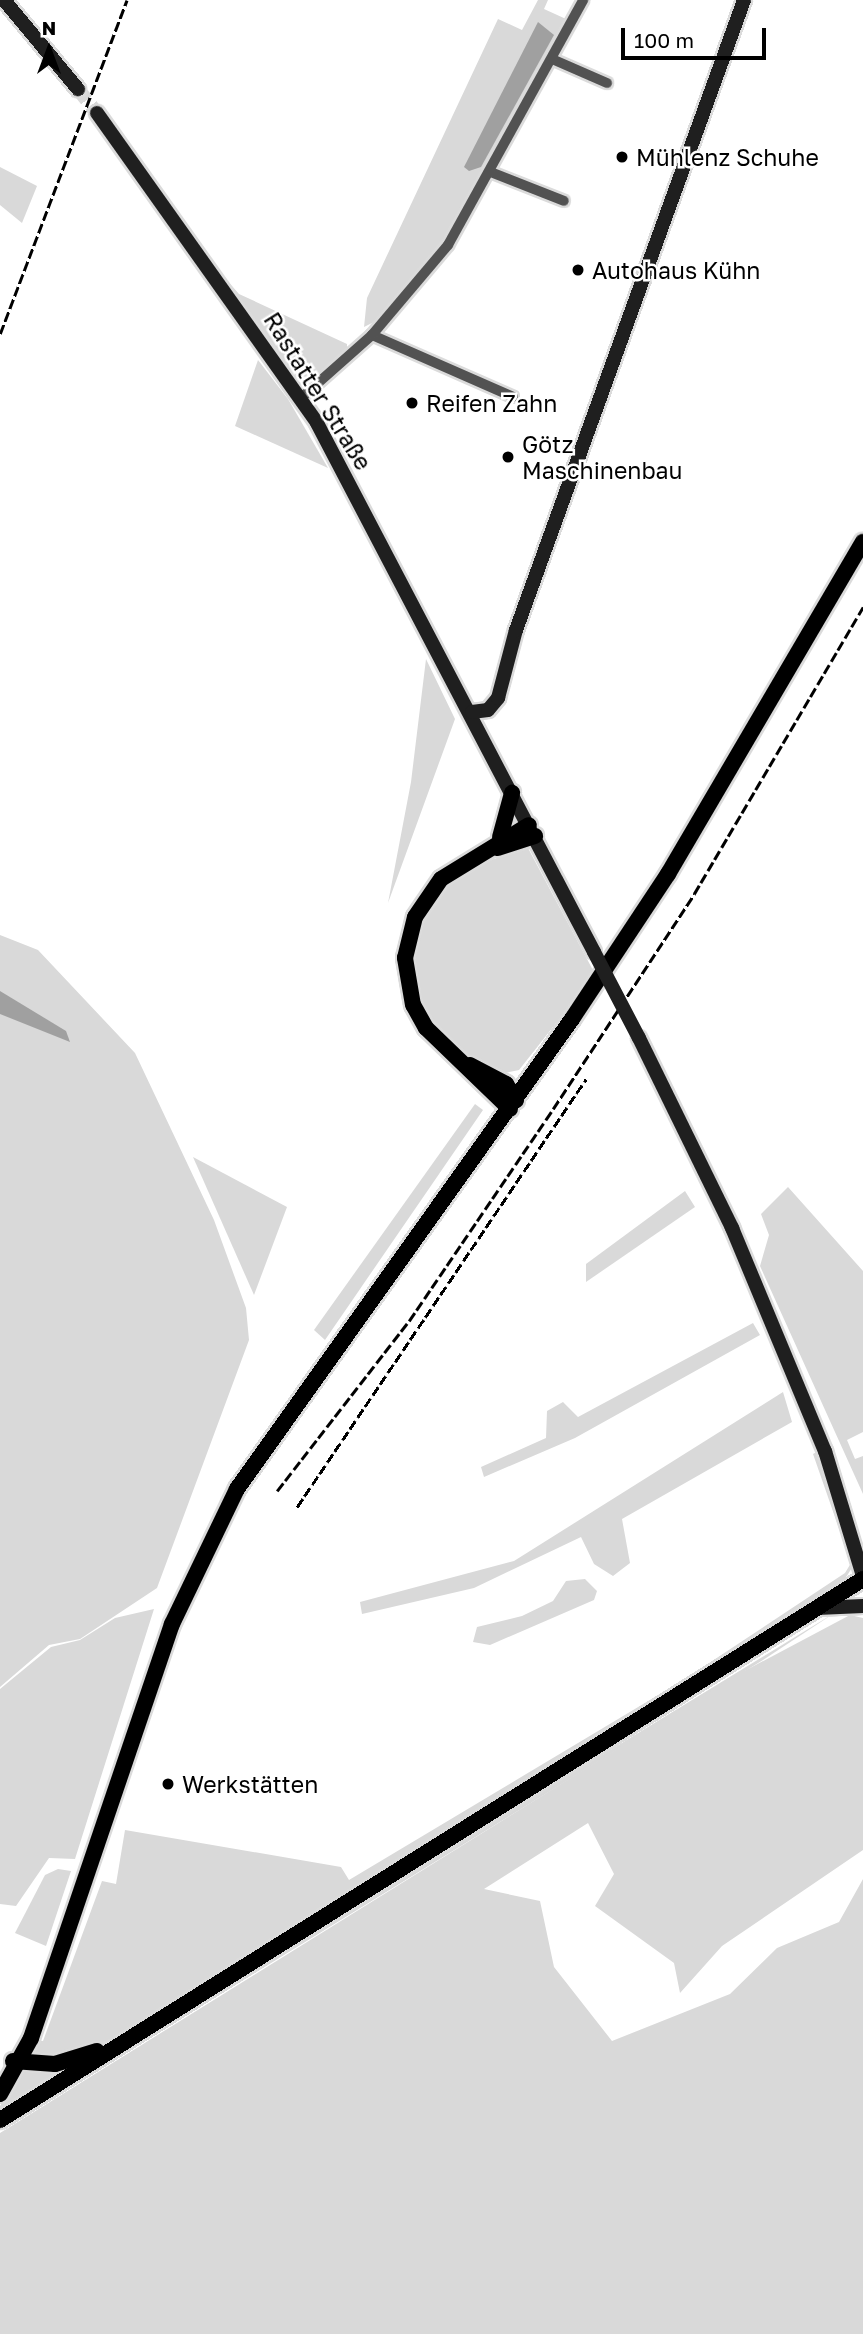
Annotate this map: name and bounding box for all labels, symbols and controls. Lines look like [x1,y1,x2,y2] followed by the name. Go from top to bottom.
[14,14,84,84] north arrow
[625,14,770,58] scale bar
[42,16,56,39] text: N
[634,27,694,53] text: 100 m
[636,143,819,171] place label: Mühlenz Schuhe
[614,149,630,165] marker: Mühlenz Schuhe
[592,256,760,284] place label: Autohaus Kühn
[570,262,586,278] marker: Autohaus Kühn
[258,307,378,475] street label: Rastatter Straße
[426,389,557,417] place label: Reifen Zahn
[404,395,420,411] marker: Reifen Zahn
[522,430,682,484] place label: Götz Maschinenbau
[500,449,516,465] marker: Götz Maschinenbau
[182,1770,318,1798] place label: Werkstätten
[160,1776,176,1792] marker: Werkstätten

